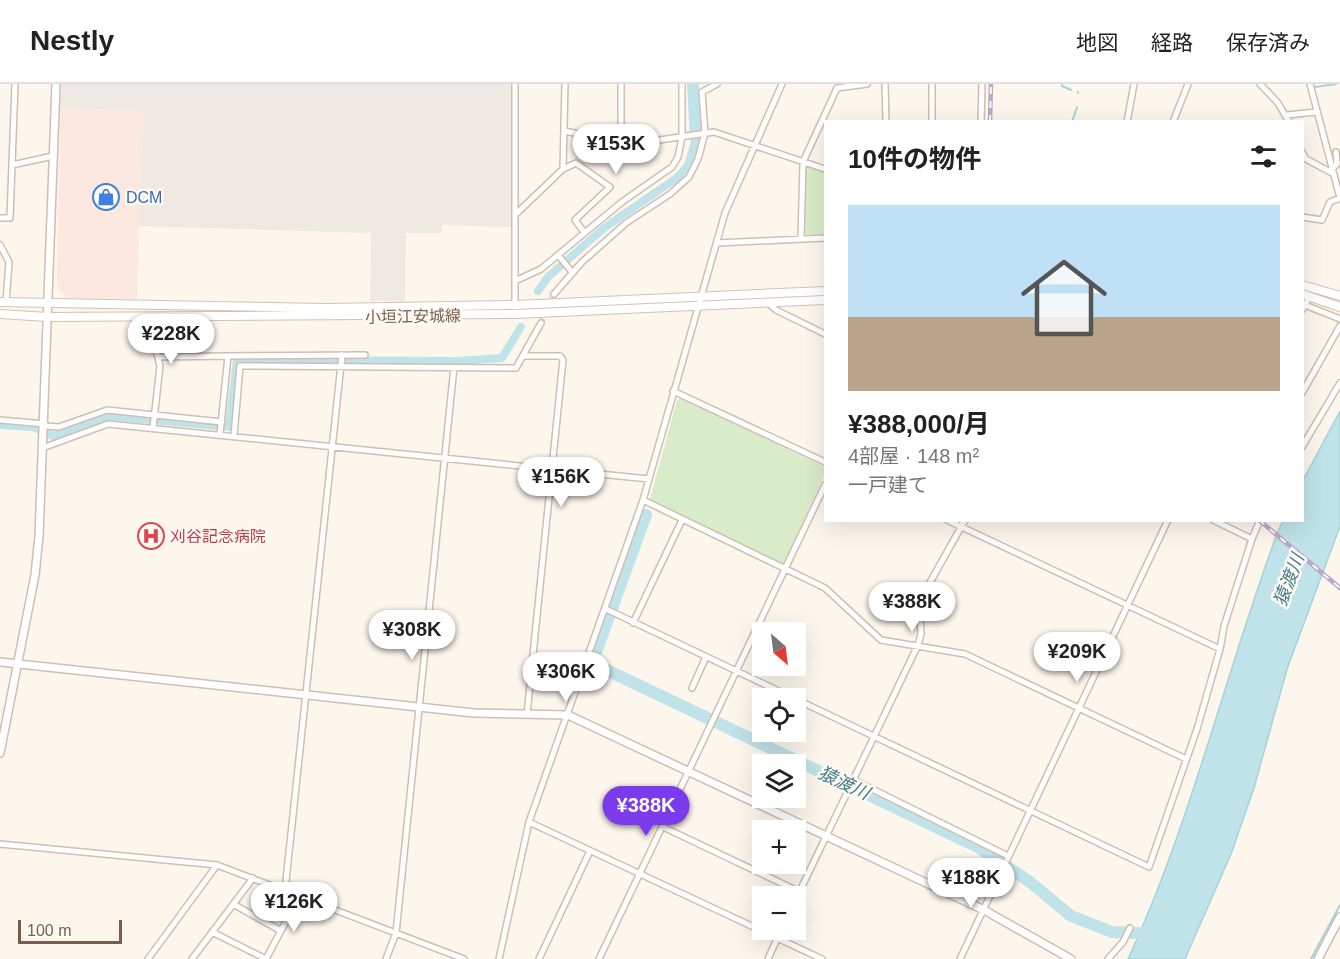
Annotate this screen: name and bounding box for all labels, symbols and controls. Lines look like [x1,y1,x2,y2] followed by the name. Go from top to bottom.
[30,25,114,56] text: Nestly
[1076,31,1118,54] text: 地図
[1151,31,1193,54] text: 経路
[1226,31,1310,54] text: 保存済み
[574,124,658,175] pin: ¥153K
[587,132,645,154] text: ¥153K
[1247,140,1280,173] icon: filters
[848,144,981,174] text: 10件の物件
[91,182,121,212] shop icon: DCM
[126,189,162,206] place label: DCM
[1010,244,1118,352] icon: home
[365,307,461,326] street label: 小垣江安城線
[129,314,213,365] pin: ¥228K
[142,322,200,344] text: ¥228K
[848,409,990,439] text: ¥388,000/月
[848,445,979,467] text: 4部屋 · 148 m²
[519,457,603,508] pin: ¥156K
[532,465,590,487] text: ¥156K
[848,474,928,496] text: 一戸建て
[136,521,166,551] hospital icon: 刈谷記念病院
[170,528,266,545] place label: 刈谷記念病院
[1270,549,1309,609] water label: 猿渡川
[870,582,954,633] pin: ¥388K
[883,590,941,612] text: ¥388K
[370,610,454,661] pin: ¥308K
[383,618,441,640] text: ¥308K
[752,622,806,676] north arrow
[752,622,806,940] map controls
[1035,632,1119,683] pin: ¥209K
[1048,640,1106,662] text: ¥209K
[524,652,608,703] pin: ¥306K
[537,660,595,682] text: ¥306K
[752,688,806,742] button: locate
[752,754,806,808] button: layers
[815,763,875,804] water label: 猿渡川
[604,786,688,837] pin: ¥388K
[617,794,675,816] text: ¥388K
[752,820,806,874] button: +
[929,858,1013,909] pin: ¥188K
[942,866,1000,888] text: ¥188K
[252,882,336,933] pin: ¥126K
[752,886,806,940] button: −
[265,890,323,912] text: ¥126K
[18,917,122,944] scale bar
[27,922,71,939] text: 100 m

